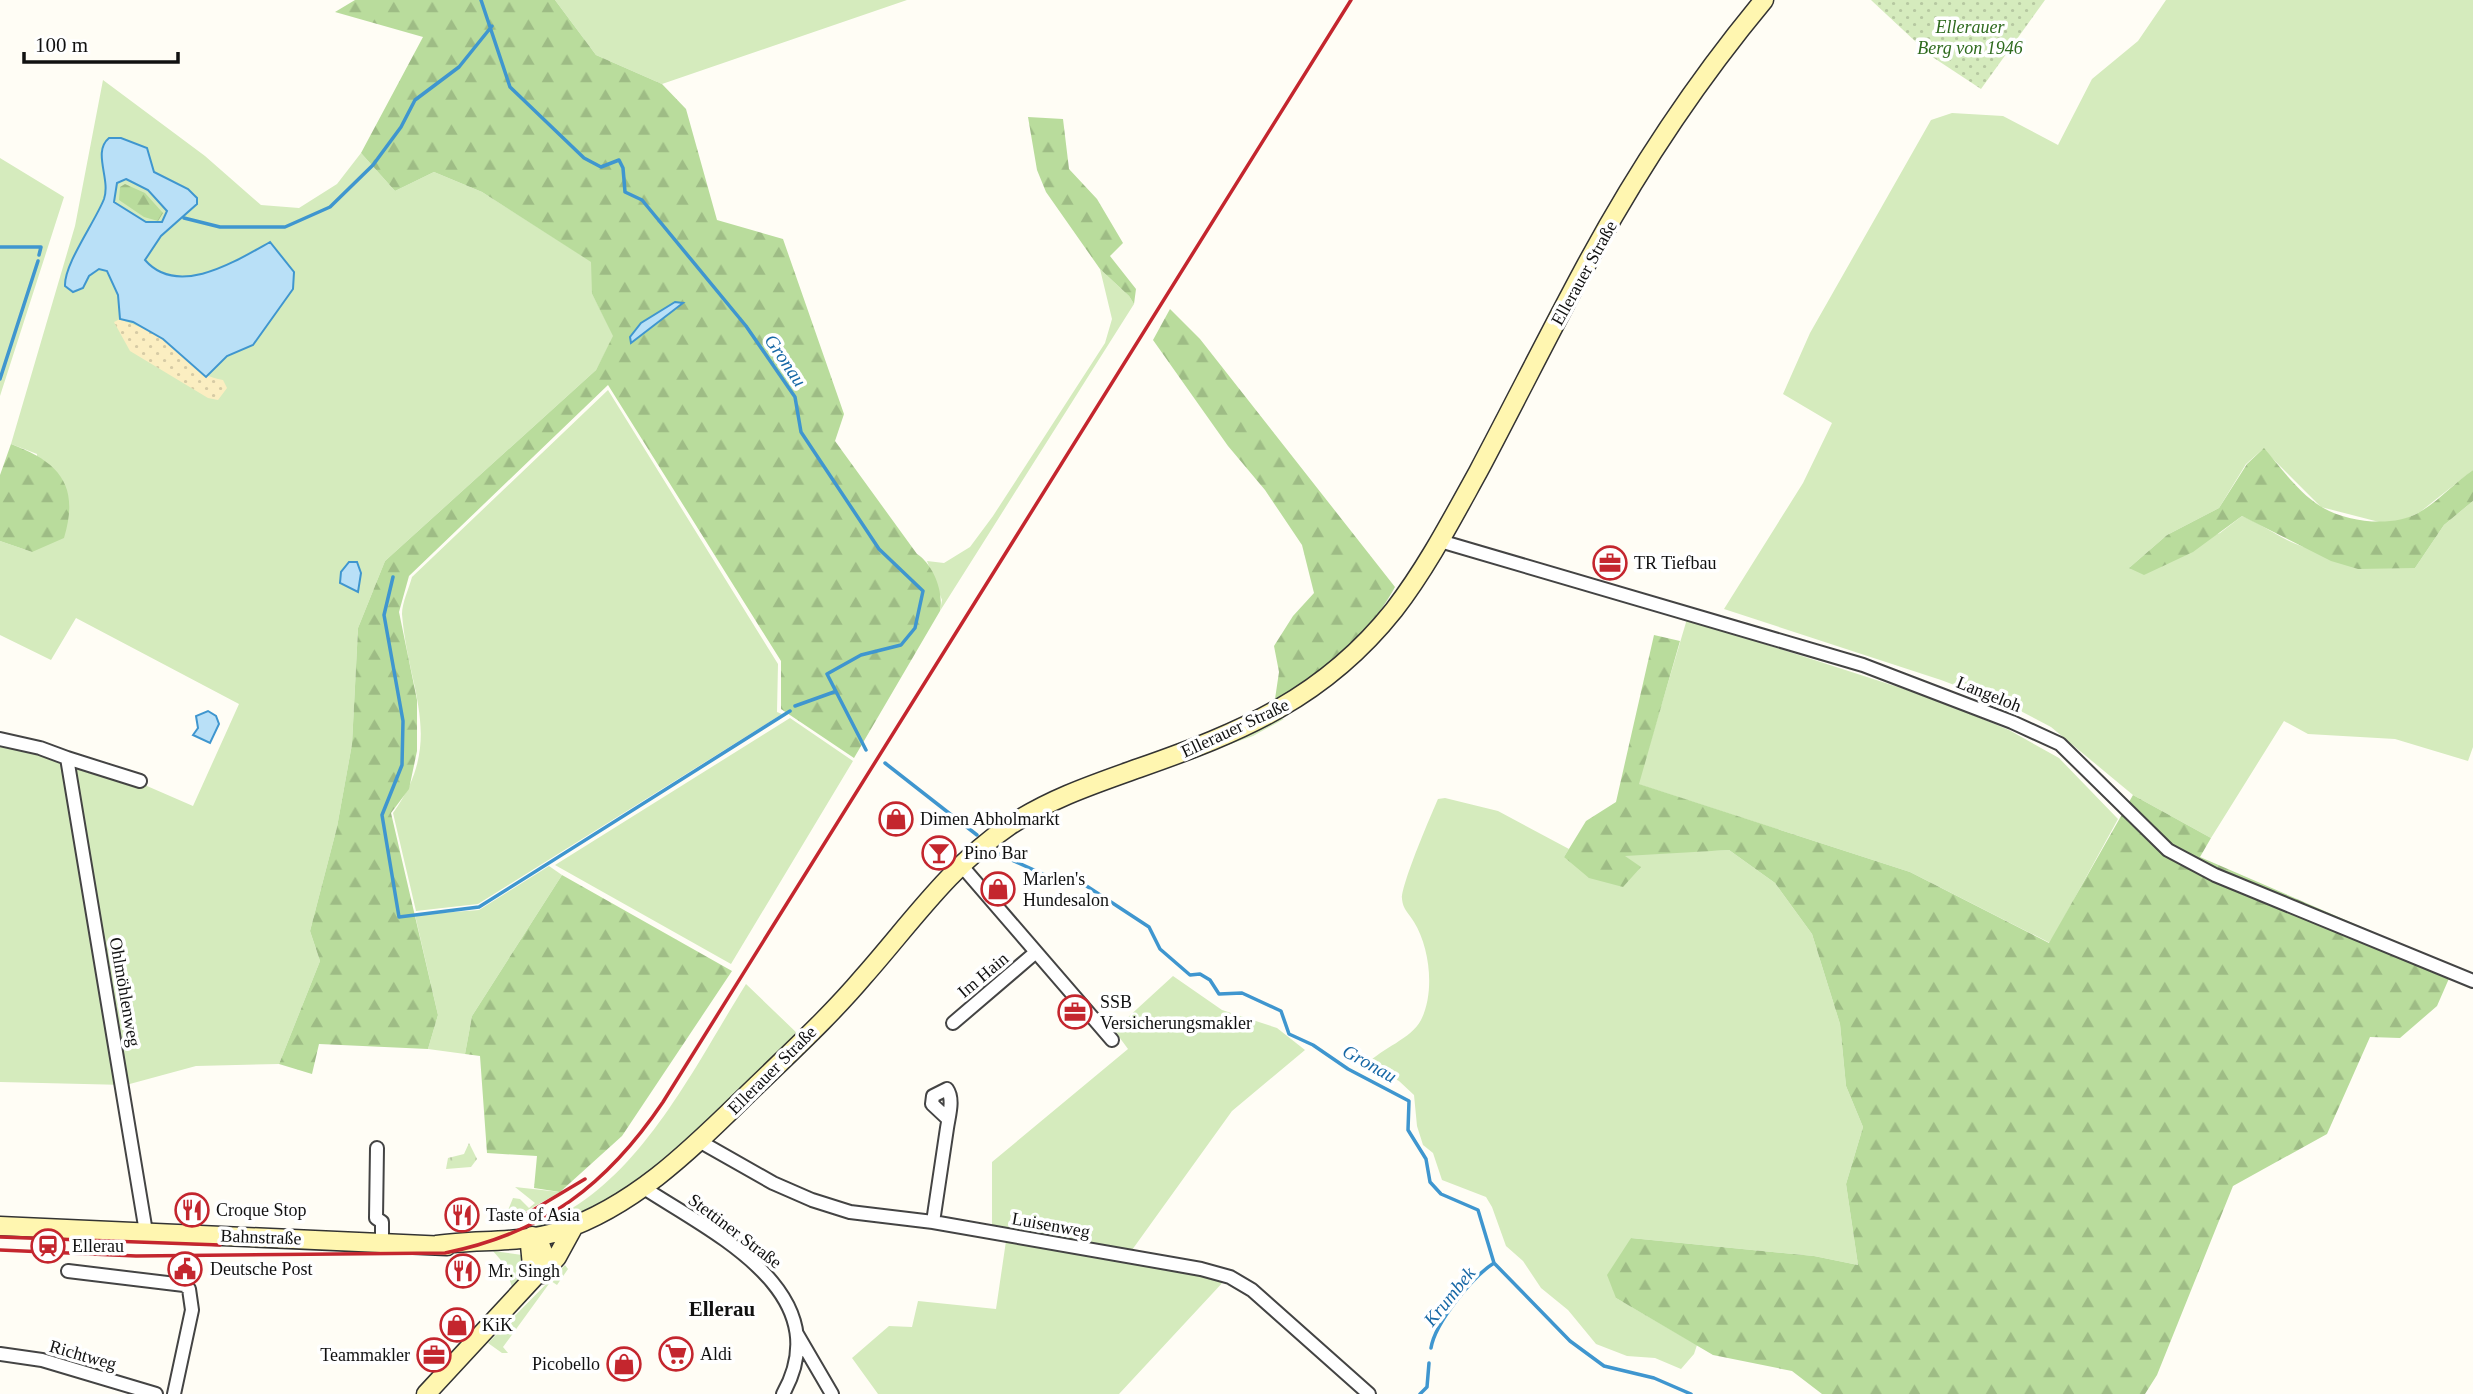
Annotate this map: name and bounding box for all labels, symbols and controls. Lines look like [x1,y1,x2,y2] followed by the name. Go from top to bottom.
[1917,17,2023,58] park label: Ellerauer Berg von 1946
[24,21,178,65] scale bar
[35,33,88,57] text: 100 m
[1547,217,1621,329] street label: Ellerauer Straße
[761,330,811,390] water label: Gronau
[1591,544,1629,582] office icon: TR Tiefbau
[1634,553,1717,573] place label: TR Tiefbau
[1954,672,2024,716] street label: Langeloh
[1178,694,1292,762] street label: Ellerauer Straße
[877,800,915,838] shop icon: Dimen Abholmarkt
[920,809,1059,829] place label: Dimen Abholmarkt
[920,834,958,872] bar icon: Pino Bar
[964,843,1028,863] place label: Pino Bar
[1023,869,1109,910] place label: Marlen's Hundesalon
[979,870,1017,908] shop icon: Marlen's Hundesalon
[106,936,144,1048] street label: Ohlmöhlenweg
[954,948,1012,1002] street label: Im Hain
[1100,992,1252,1033] place label: SSB Versicherungsmakler
[1056,993,1094,1031] office icon: SSB Versicherungsmakler
[724,1022,820,1118] street label: Ellerauer Straße
[1339,1040,1400,1087] water label: Gronau
[684,1189,786,1273] street label: Stettiner Straße
[173,1191,211,1229] restaurant icon: Croque Stop
[443,1196,481,1234] restaurant icon: Taste of Asia
[216,1200,307,1220] place label: Croque Stop
[486,1205,580,1225] place label: Taste of Asia
[1010,1208,1092,1242] street label: Luisenweg
[220,1226,302,1248] street label: Bahnstraße
[29,1227,67,1265] station icon: Ellerau
[72,1236,124,1256] place label: Ellerau
[166,1250,204,1288] public building icon: Deutsche Post
[444,1252,482,1290] restaurant icon: Mr. Singh
[210,1259,313,1279] place label: Deutsche Post
[488,1261,560,1281] place label: Mr. Singh
[1419,1262,1480,1331] water label: Krumbek
[689,1297,756,1321] district label: Ellerau
[438,1306,476,1344] shop icon: KiK
[482,1315,513,1335] place label: KiK
[657,1335,695,1373] supermarket icon: Aldi
[47,1336,119,1374] street label: Richtweg
[415,1336,453,1374] office icon: Teammakler
[700,1344,732,1364] place label: Aldi
[320,1345,410,1365] place label: Teammakler
[605,1345,643,1383] shop icon: Picobello
[532,1354,600,1374] place label: Picobello

